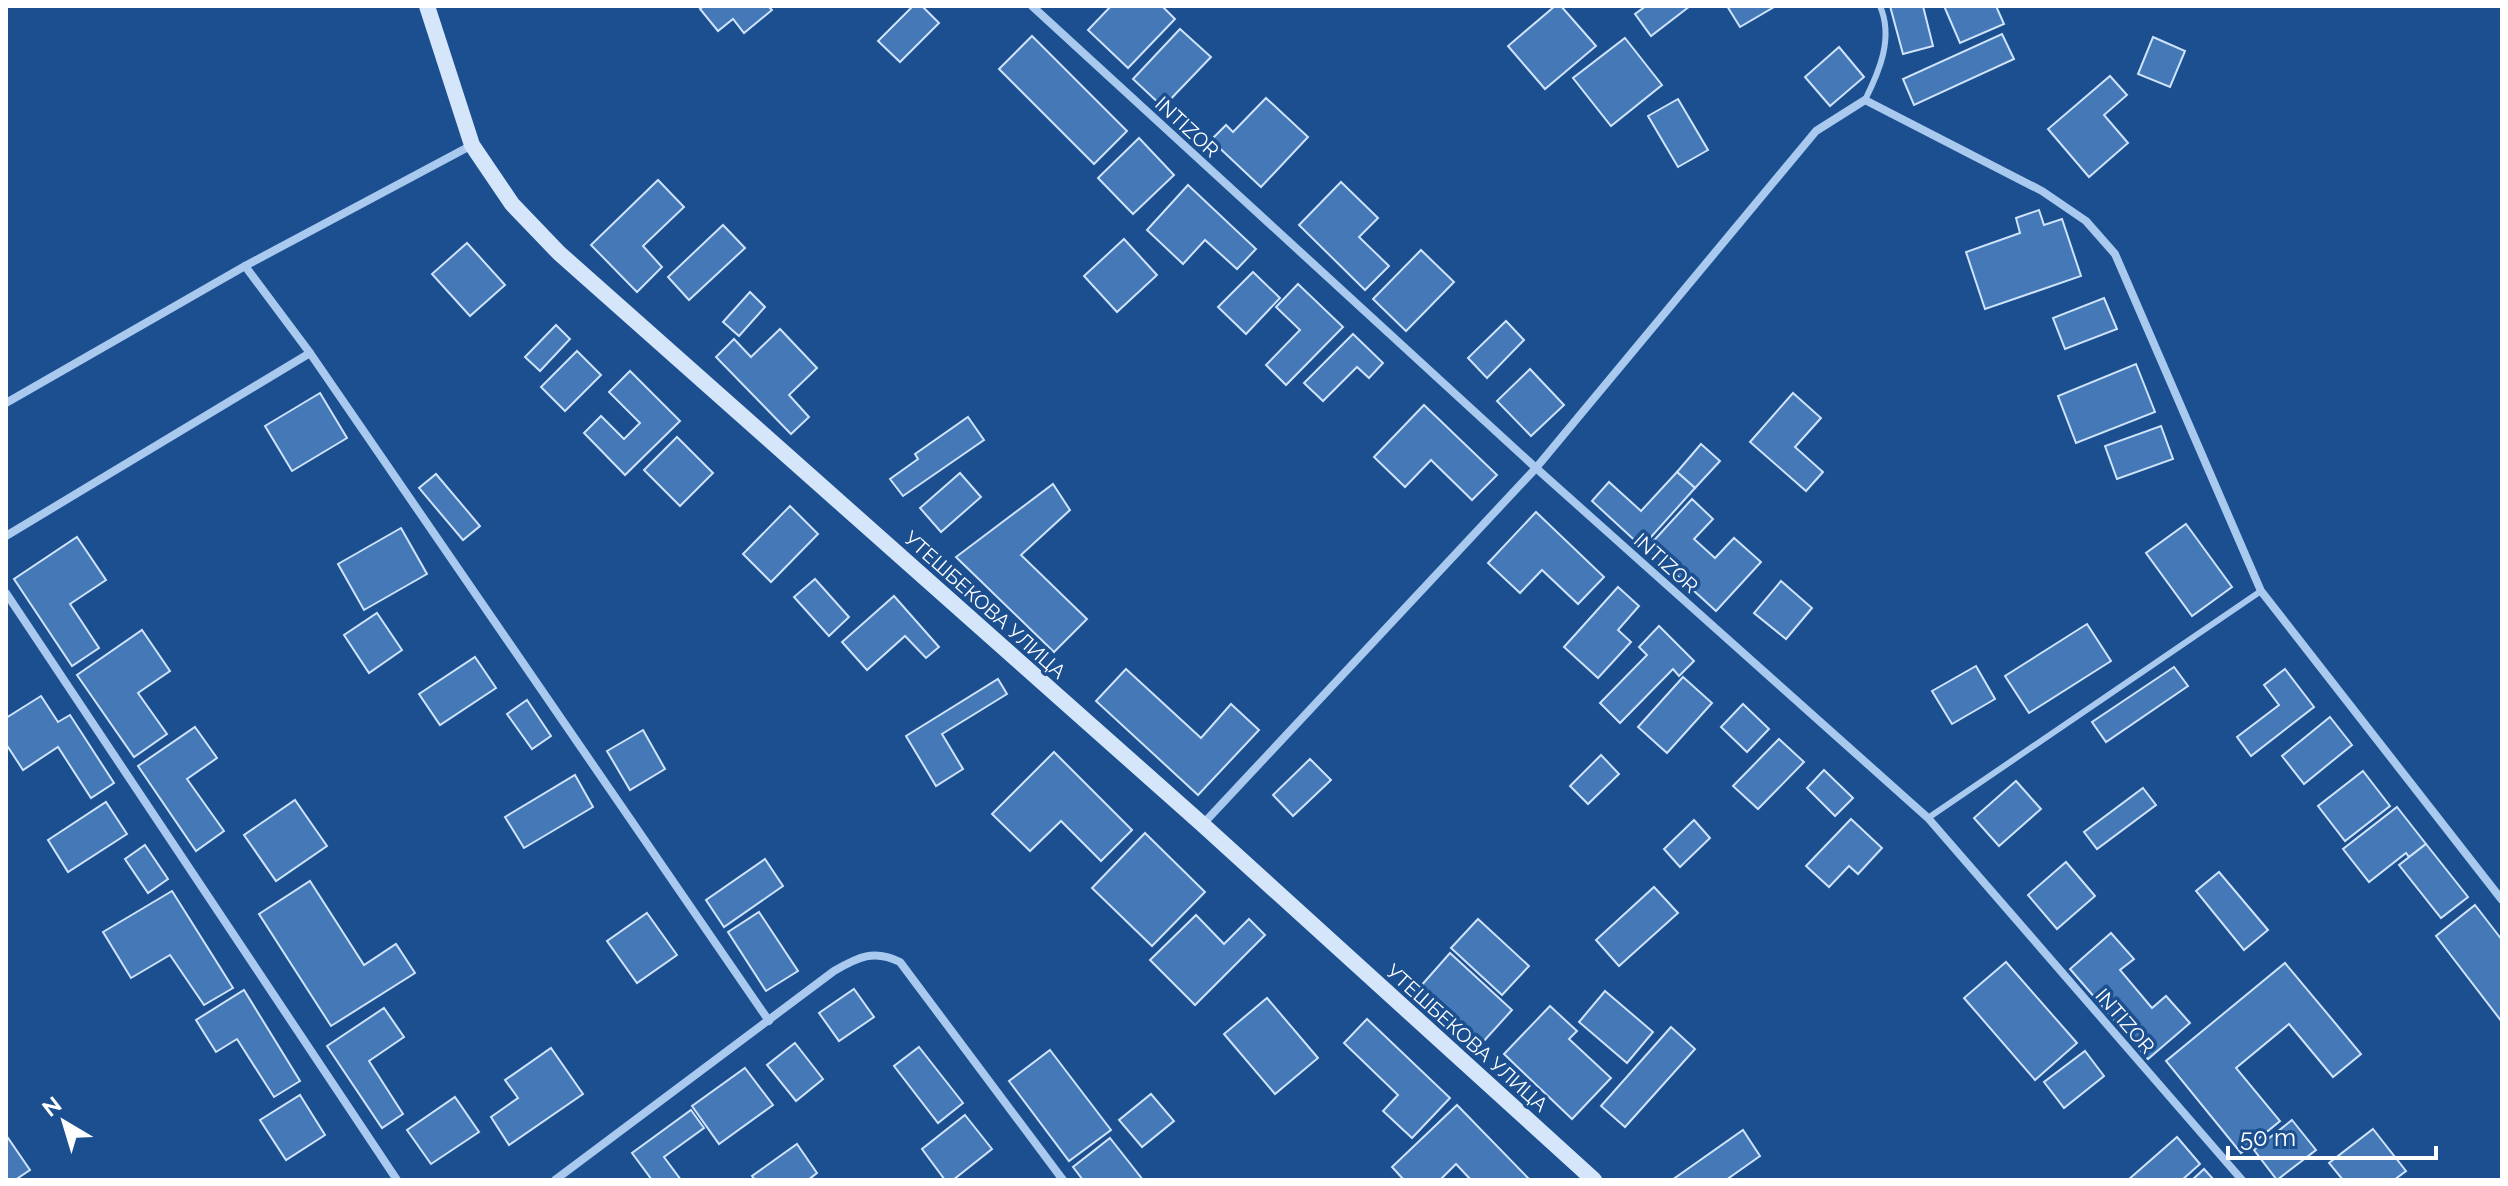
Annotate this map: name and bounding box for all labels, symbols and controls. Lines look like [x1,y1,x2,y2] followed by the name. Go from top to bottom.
[1150,92,1224,162] street label: INTIZOR
[899,526,1071,684] street label: УТЕШБЕКОВА УЛИЦА
[1629,528,1703,598] street label: INTIZOR
[1381,959,1553,1117] street label: УТЕШБЕКОВА УЛИЦА
[2090,984,2160,1058] street label: INTIZOR
[24,1082,104,1162] north arrow
[37,1091,66,1122] text: N
[2228,1110,2436,1160] scale bar
[2240,1123,2296,1152] text: 50 m

